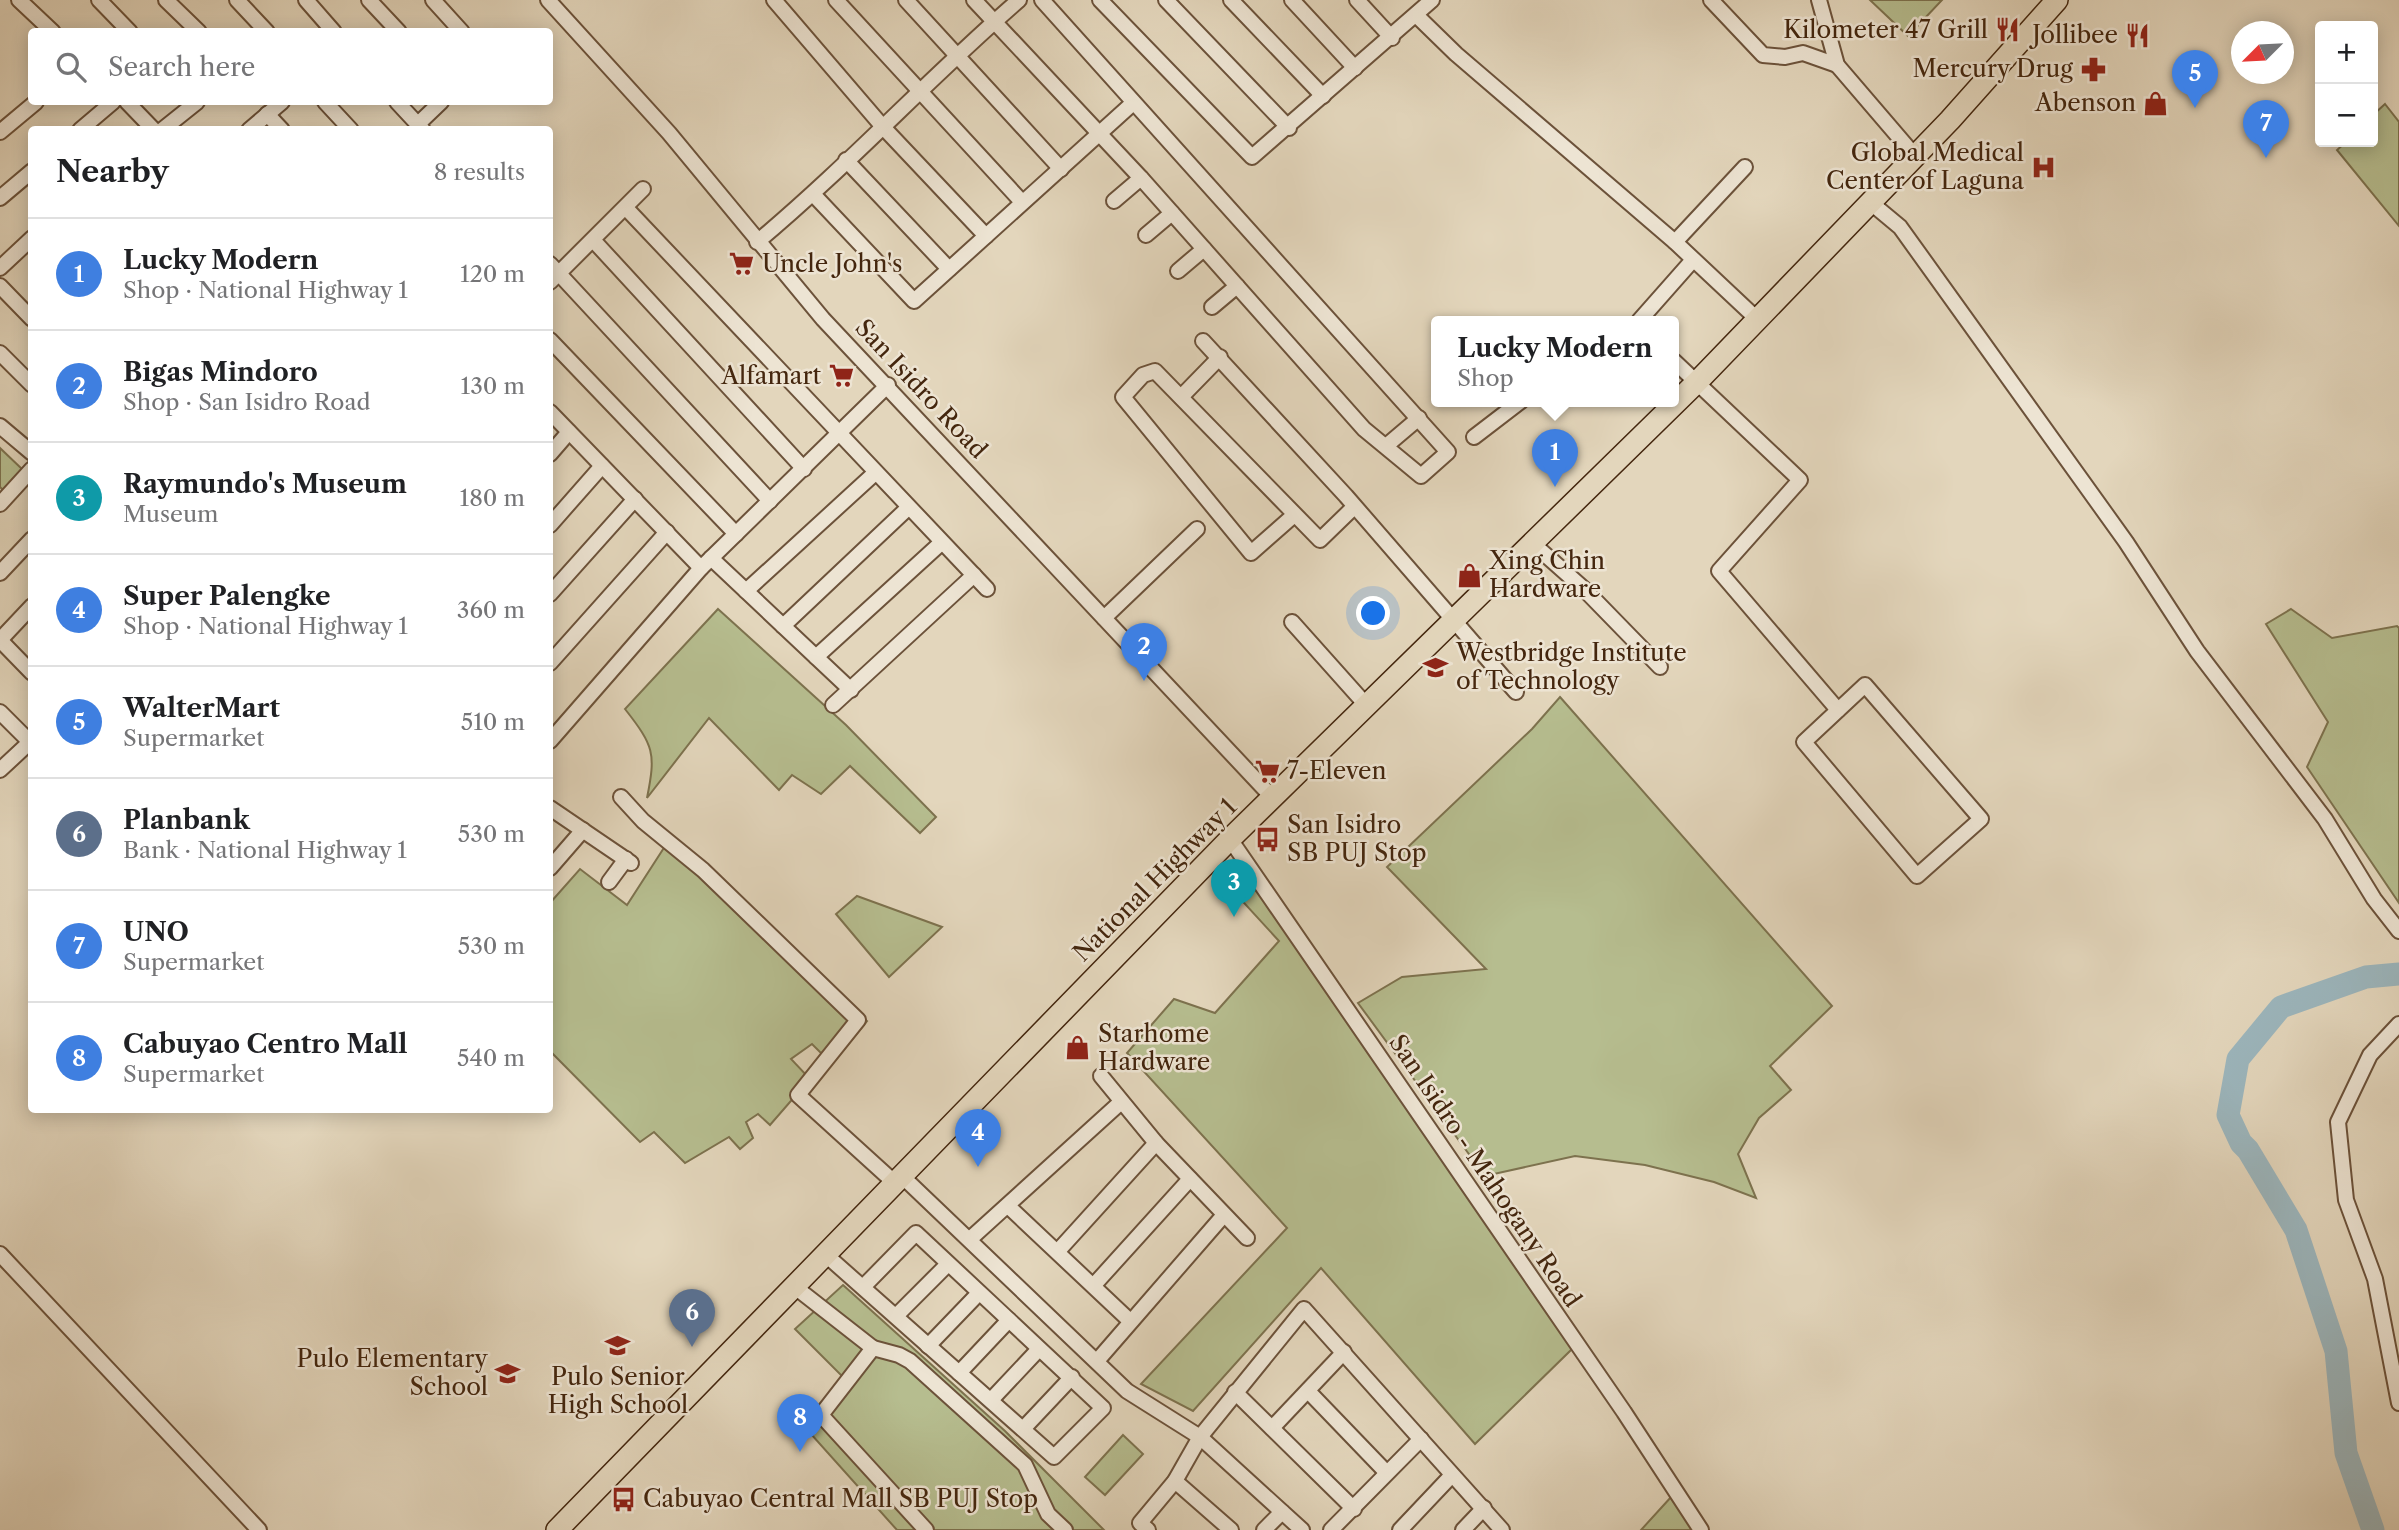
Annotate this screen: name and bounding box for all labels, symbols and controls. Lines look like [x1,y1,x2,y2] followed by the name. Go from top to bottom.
[1783,15,1988,44] place label: Kilometer 47 Grill
[1994,16,2022,44] restaurant icon: Kilometer 47 Grill
[2028,20,2118,49] place label: Jollibee
[2124,21,2152,49] restaurant icon: Jollibee
[2231,21,2294,84] north arrow
[2315,21,2378,147] map controls
[2315,21,2378,84] button: +
[28,28,553,105] search box
[52,48,90,86] icon: search
[2172,50,2218,108] pin: 5
[108,51,255,83] text: Search here
[1913,54,2073,83] place label: Mercury Drug
[2079,55,2107,83] pharmacy icon: Mercury Drug
[2315,84,2378,147] button: −
[2034,88,2136,117] place label: Abenson
[2142,89,2170,117] shop icon: Abenson
[2243,100,2289,158] pin: 7
[1826,138,2024,195] place label: Global Medical Center of Laguna
[56,153,169,190] text: Nearby
[2030,153,2058,181] hospital icon: Global Medical Center of Laguna
[434,158,525,186] text: 8 results
[123,244,318,276] text: Lucky Modern
[762,249,903,278] place label: Uncle John's
[728,250,756,278] supermarket icon: Uncle John's
[74,260,84,288] text: 1
[460,260,525,288] text: 120 m
[123,276,408,304] text: Shop · National Highway 1
[849,313,994,465] street label: San Isidro Road
[1431,316,1679,407] popup
[1457,332,1653,364] text: Lucky Modern
[123,356,318,388] text: Bigas Mindoro
[720,361,822,390] place label: Alfamart
[827,362,855,390] supermarket icon: Alfamart
[1457,364,1514,392] text: Shop
[72,372,86,400] text: 2
[461,372,525,400] text: 130 m
[123,388,371,416] text: Shop · San Isidro Road
[1532,429,1578,487] pin: 1
[123,468,407,500] text: Raymundo's Museum
[73,484,86,512] text: 3
[460,484,525,512] text: 180 m
[123,500,219,528] text: Museum
[1488,546,1605,603] place label: Xing Chin Hardware
[1455,561,1483,589] shop icon: Xing Chin Hardware
[123,580,331,612] text: Super Palengke
[72,596,86,624] text: 4
[457,596,525,624] text: 360 m
[1356,596,1390,630] your location
[123,612,408,640] text: Shop · National Highway 1
[1121,623,1167,681] pin: 2
[1455,638,1687,695] place label: Westbridge Institute of Technology
[1422,653,1450,681] school or university icon: Westbridge Institute of Technology
[123,692,280,724] text: WalterMart
[73,708,85,736] text: 5
[461,708,525,736] text: 510 m
[123,724,264,752] text: Supermarket
[1287,756,1386,785] place label: 7-Eleven
[1253,757,1281,785] supermarket icon: 7-Eleven
[1067,792,1242,967] street label: National Highway 1
[123,804,250,836] text: Planbank
[1287,810,1426,867] place label: San Isidro SB PUJ Stop
[72,820,86,848] text: 6
[458,820,525,848] text: 530 m
[1253,825,1281,853] bus stop icon: San Isidro SB PUJ Stop
[123,836,407,864] text: Bank · National Highway 1
[1211,859,1257,917] pin: 3
[123,916,189,948] text: UNO
[73,932,85,960] text: 7
[458,932,525,960] text: 530 m
[123,948,264,976] text: Supermarket
[1098,1019,1210,1076] place label: Starhome Hardware
[123,1028,407,1060] text: Cabuyao Centro Mall
[1383,1029,1588,1313] street label: San Isidro - Mahogany Road
[1064,1034,1092,1062] shop icon: Starhome Hardware
[72,1044,86,1072] text: 8
[457,1044,525,1072] text: 540 m
[123,1060,264,1088] text: Supermarket
[955,1109,1001,1167] pin: 4
[669,1289,715,1347] pin: 6
[604,1332,632,1360] school or university icon: Pulo Senior High School
[297,1344,489,1401] place label: Pulo Elementary School
[494,1359,522,1387] school or university icon: Pulo Elementary School
[548,1362,688,1419] place label: Pulo Senior High School
[777,1394,823,1452] pin: 8
[643,1484,1038,1513] place label: Cabuyao Central Mall SB PUJ Stop
[609,1485,637,1513] bus stop icon: Cabuyao Central Mall SB PUJ Stop

